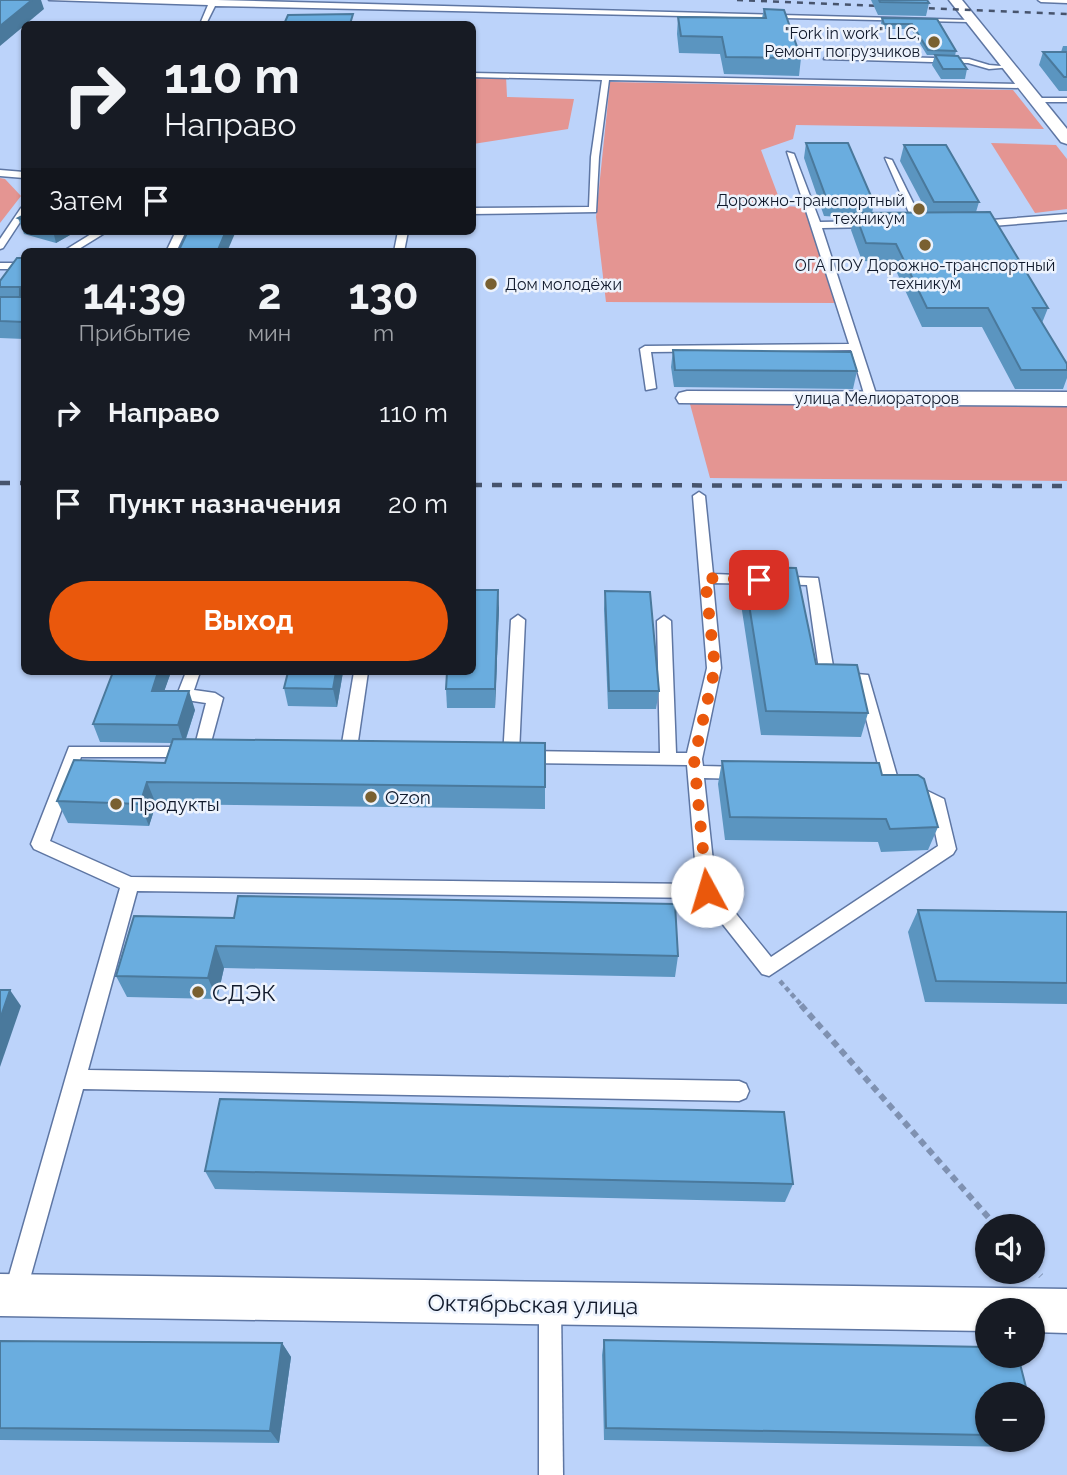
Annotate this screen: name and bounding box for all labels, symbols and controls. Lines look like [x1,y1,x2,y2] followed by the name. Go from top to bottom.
[764,24,920,61] place label: "Fork in work" LLC, Ремонт погрузчиков
[926,34,942,50] marker: "Fork in work" LLC, Ремонт погрузчиков
[164,47,300,104] text: 110 m
[49,49,140,140] icon: right
[164,106,296,143] text: Направо
[137,182,175,220] icon: arrive
[49,186,123,216] text: Затем
[716,191,905,228] place label: Дорожно-транспортный техникум
[911,201,927,217] marker: Дорожно-транспортный техникум
[917,237,933,253] marker: ОГА ПОУ Дорожно-транспортный техникум
[795,256,1055,293] place label: ОГА ПОУ Дорожно-транспортный техникум
[83,270,186,319] text: 14:39
[258,270,281,319] text: 2
[349,270,419,319] text: 130
[505,275,622,294] place label: Дом молодёжи
[483,276,499,292] marker: Дом молодёжи
[78,319,190,346] text: Прибытие
[248,319,291,346] text: мин
[373,319,394,346] text: m
[795,389,959,408] street label: улица Мелиораторов
[49,394,87,432] icon: right
[108,398,219,428] text: Направо
[379,398,448,428] text: 110 m
[49,485,87,523] icon: arrive
[108,489,341,519] text: Пункт назначения
[388,489,448,519] text: 20 m
[729,550,789,610] pin
[740,561,778,599] icon: arrive
[49,581,448,661] button: Выход
[385,786,431,808] place label: Ozon
[363,789,379,805] marker: Ozon
[130,793,220,815] place label: Продукты
[108,796,124,812] marker: Продукты
[670,854,744,928] position arrow
[212,979,276,1006] place label: СДЭК
[190,984,206,1000] marker: СДЭК
[975,1214,1045,1452] map controls
[975,1214,1045,1284] button: sound
[428,1289,638,1319] street label: Октябрьская улица
[975,1298,1045,1368] button: +
[975,1382,1045,1452] button: −

